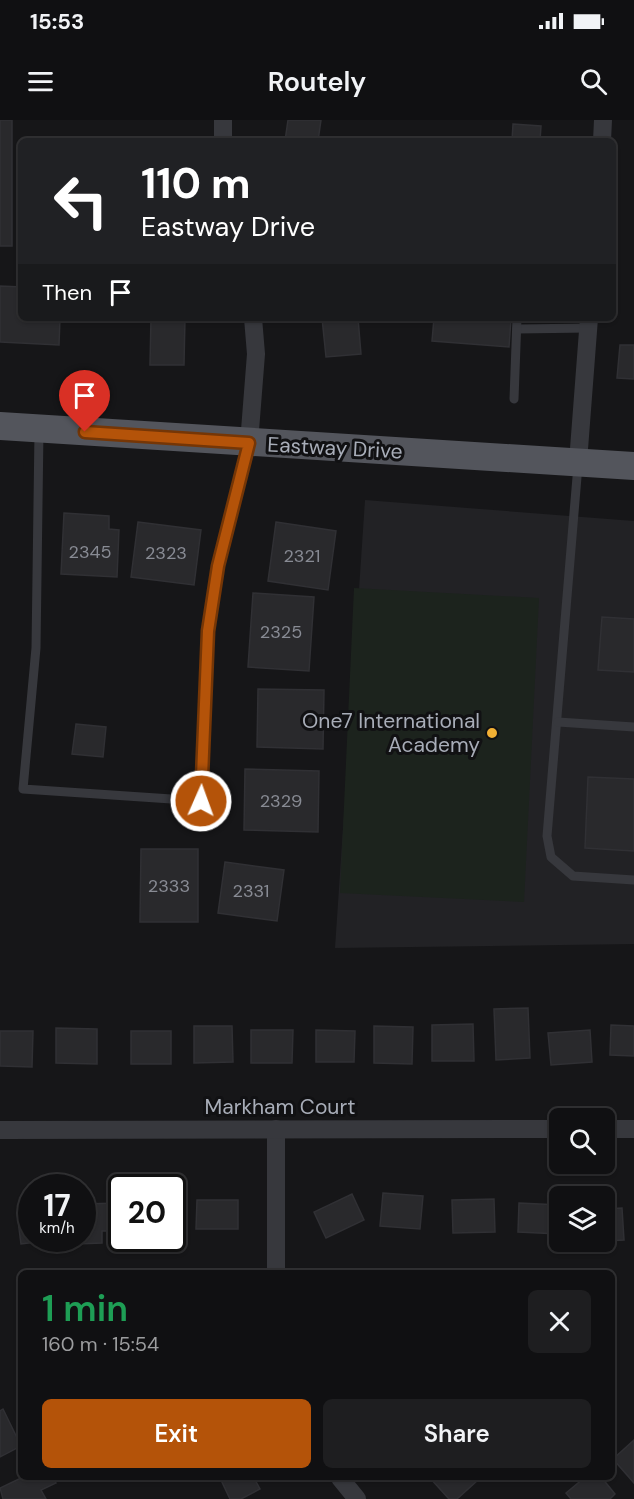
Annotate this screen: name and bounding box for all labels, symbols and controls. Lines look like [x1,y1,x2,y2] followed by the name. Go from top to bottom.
[30,7,84,36] text: 15:53
[268,64,366,99] text: Routely
[24,65,57,98] icon: menu
[577,65,610,98] icon: search
[141,156,251,211] text: 110 m
[42,162,120,240] icon: left
[141,209,315,244] text: Eastway Drive
[104,276,137,309] icon: arrive
[42,278,92,307] text: Then
[59,370,110,432] pin
[68,379,101,412] icon: arrive
[267,430,403,466] street label: Eastway Drive
[69,540,111,564] house number: 2345
[145,541,187,565] house number: 2323
[284,544,321,568] house number: 2321
[260,620,302,644] house number: 2325
[302,707,480,759] place label: One7 International Academy
[485,726,499,740] marker: One7 International Academy
[169,769,233,833] position arrow
[260,789,302,813] house number: 2329
[148,874,190,898] house number: 2333
[233,879,269,903] house number: 2331
[205,1093,355,1121] street label: Markham Court
[549,1108,615,1252] map controls
[549,1108,615,1174] button: search
[108,1174,186,1252] speed limit sign: 20
[43,1186,71,1225] text: 17
[549,1186,615,1252] button: layers
[39,1218,75,1238] text: km/h
[42,1285,128,1332] text: 1 min
[528,1290,591,1353] button: close
[42,1331,159,1357] text: 160 m · 15:54
[42,1399,311,1468] button: Exit
[323,1399,591,1468] button: Share

